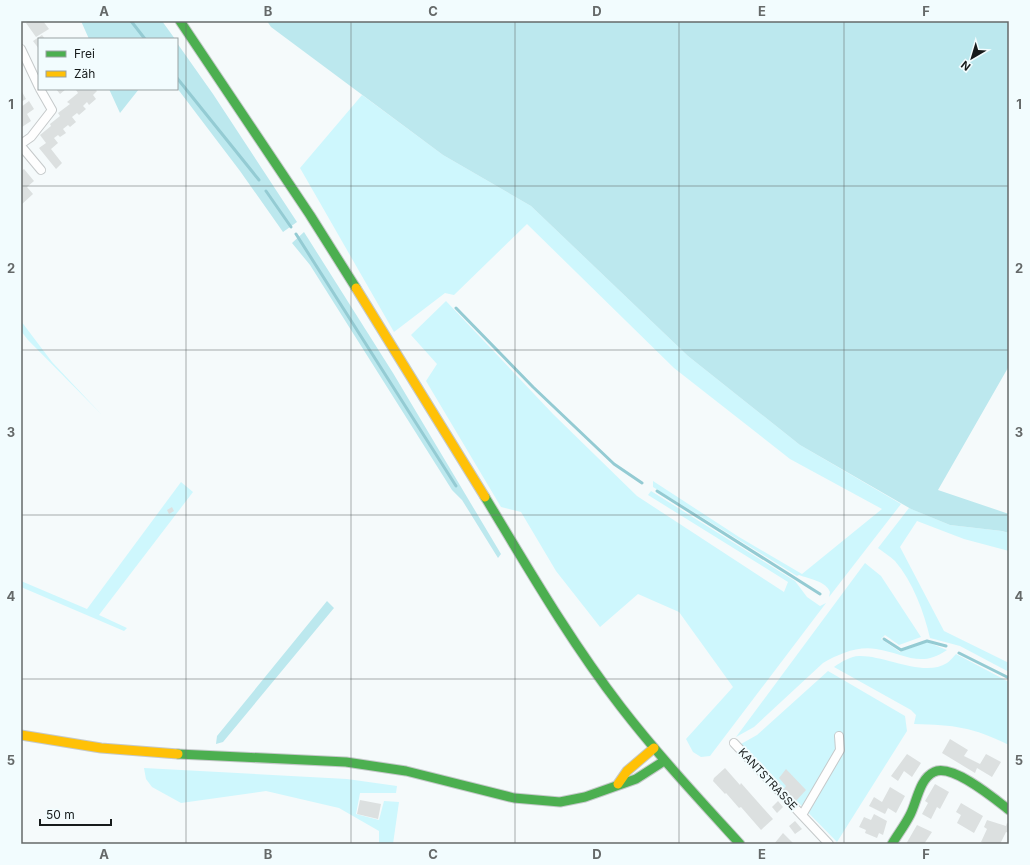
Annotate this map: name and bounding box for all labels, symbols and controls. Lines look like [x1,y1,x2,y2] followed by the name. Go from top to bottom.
[99,3,109,19] text: A
[264,3,273,19] text: B
[428,3,438,19] text: C
[592,3,602,19] text: D
[758,3,766,19] text: E
[922,3,930,19] text: F
[38,38,178,90] legend
[952,38,992,78] north arrow
[74,46,95,61] text: Frei
[958,58,973,74] text: N
[74,66,95,81] text: Zäh
[8,96,14,112] text: 1
[1016,96,1022,112] text: 1
[7,260,15,276] text: 2
[1015,260,1023,276] text: 2
[7,424,15,440] text: 3
[1015,424,1023,440] text: 3
[7,588,16,604] text: 4
[1015,588,1024,604] text: 4
[736,745,800,813] street label: KANTSTRASSE
[7,752,15,768] text: 5
[1015,752,1023,768] text: 5
[40,801,111,827] scale bar
[46,807,75,822] text: 50 m
[99,846,109,862] text: A
[264,846,273,862] text: B
[428,846,438,862] text: C
[592,846,602,862] text: D
[758,846,766,862] text: E
[922,846,930,862] text: F

